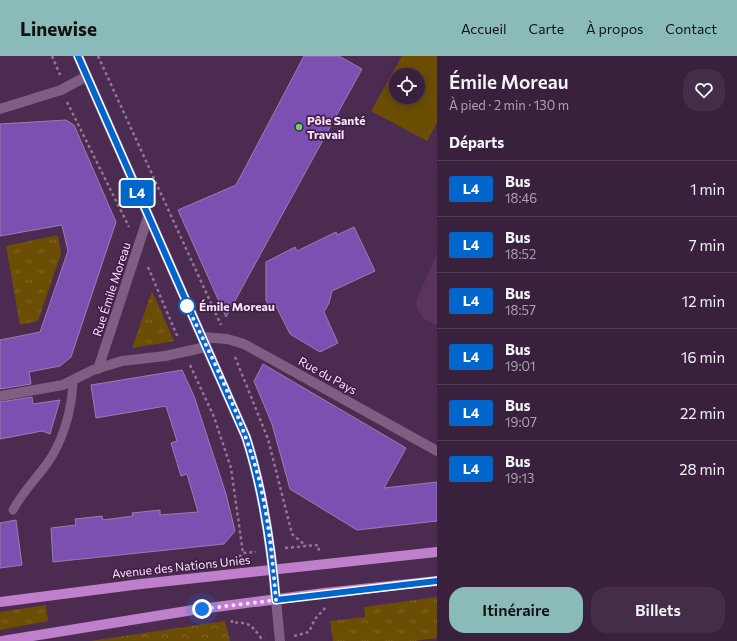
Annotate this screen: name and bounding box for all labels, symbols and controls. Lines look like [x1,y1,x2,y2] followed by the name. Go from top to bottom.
[20,17,97,40] text: Linewise
[461,20,507,37] text: Accueil
[529,20,564,37] text: Carte
[586,20,643,37] text: À propos
[665,20,717,37] text: Contact
[389,68,425,104] map controls
[389,68,425,104] button: locate
[683,69,725,111] button: heart
[449,70,569,93] text: Émile Moreau
[449,97,569,113] text: À pied · 2 min · 130 m
[307,113,366,141] place label: Pôle Santé Travail
[294,122,304,132] marker: Pôle Santé Travail
[449,133,504,151] text: Départs
[505,172,530,190] text: Bus
[119,180,155,206] line badge: L4
[463,180,479,197] text: L4
[690,180,725,198] text: 1 min
[129,184,145,201] text: L4
[505,190,537,206] text: 18:46
[505,228,530,246] text: Bus
[463,236,479,253] text: L4
[689,236,725,254] text: 7 min
[89,240,133,338] street label: Rue Émile Moreau
[505,246,536,262] text: 18:52
[505,284,530,302] text: Bus
[463,292,479,309] text: L4
[682,292,725,310] text: 12 min
[178,297,196,315] marker: Émile Moreau
[199,299,275,313] place label: Émile Moreau
[505,302,536,318] text: 18:57
[505,340,530,358] text: Bus
[463,348,479,365] text: L4
[681,348,725,366] text: 16 min
[296,353,360,397] street label: Rue du Pays
[505,358,536,374] text: 19:01
[505,396,530,414] text: Bus
[463,404,479,421] text: L4
[680,404,725,422] text: 22 min
[505,414,537,430] text: 19:07
[505,452,530,470] text: Bus
[463,460,479,477] text: L4
[679,460,725,478] text: 28 min
[505,470,535,486] text: 19:13
[111,552,251,580] street label: Avenue des Nations Unies
[449,587,583,633] button: Itinéraire
[591,587,725,633] button: Billets
[192,599,212,619] your location

